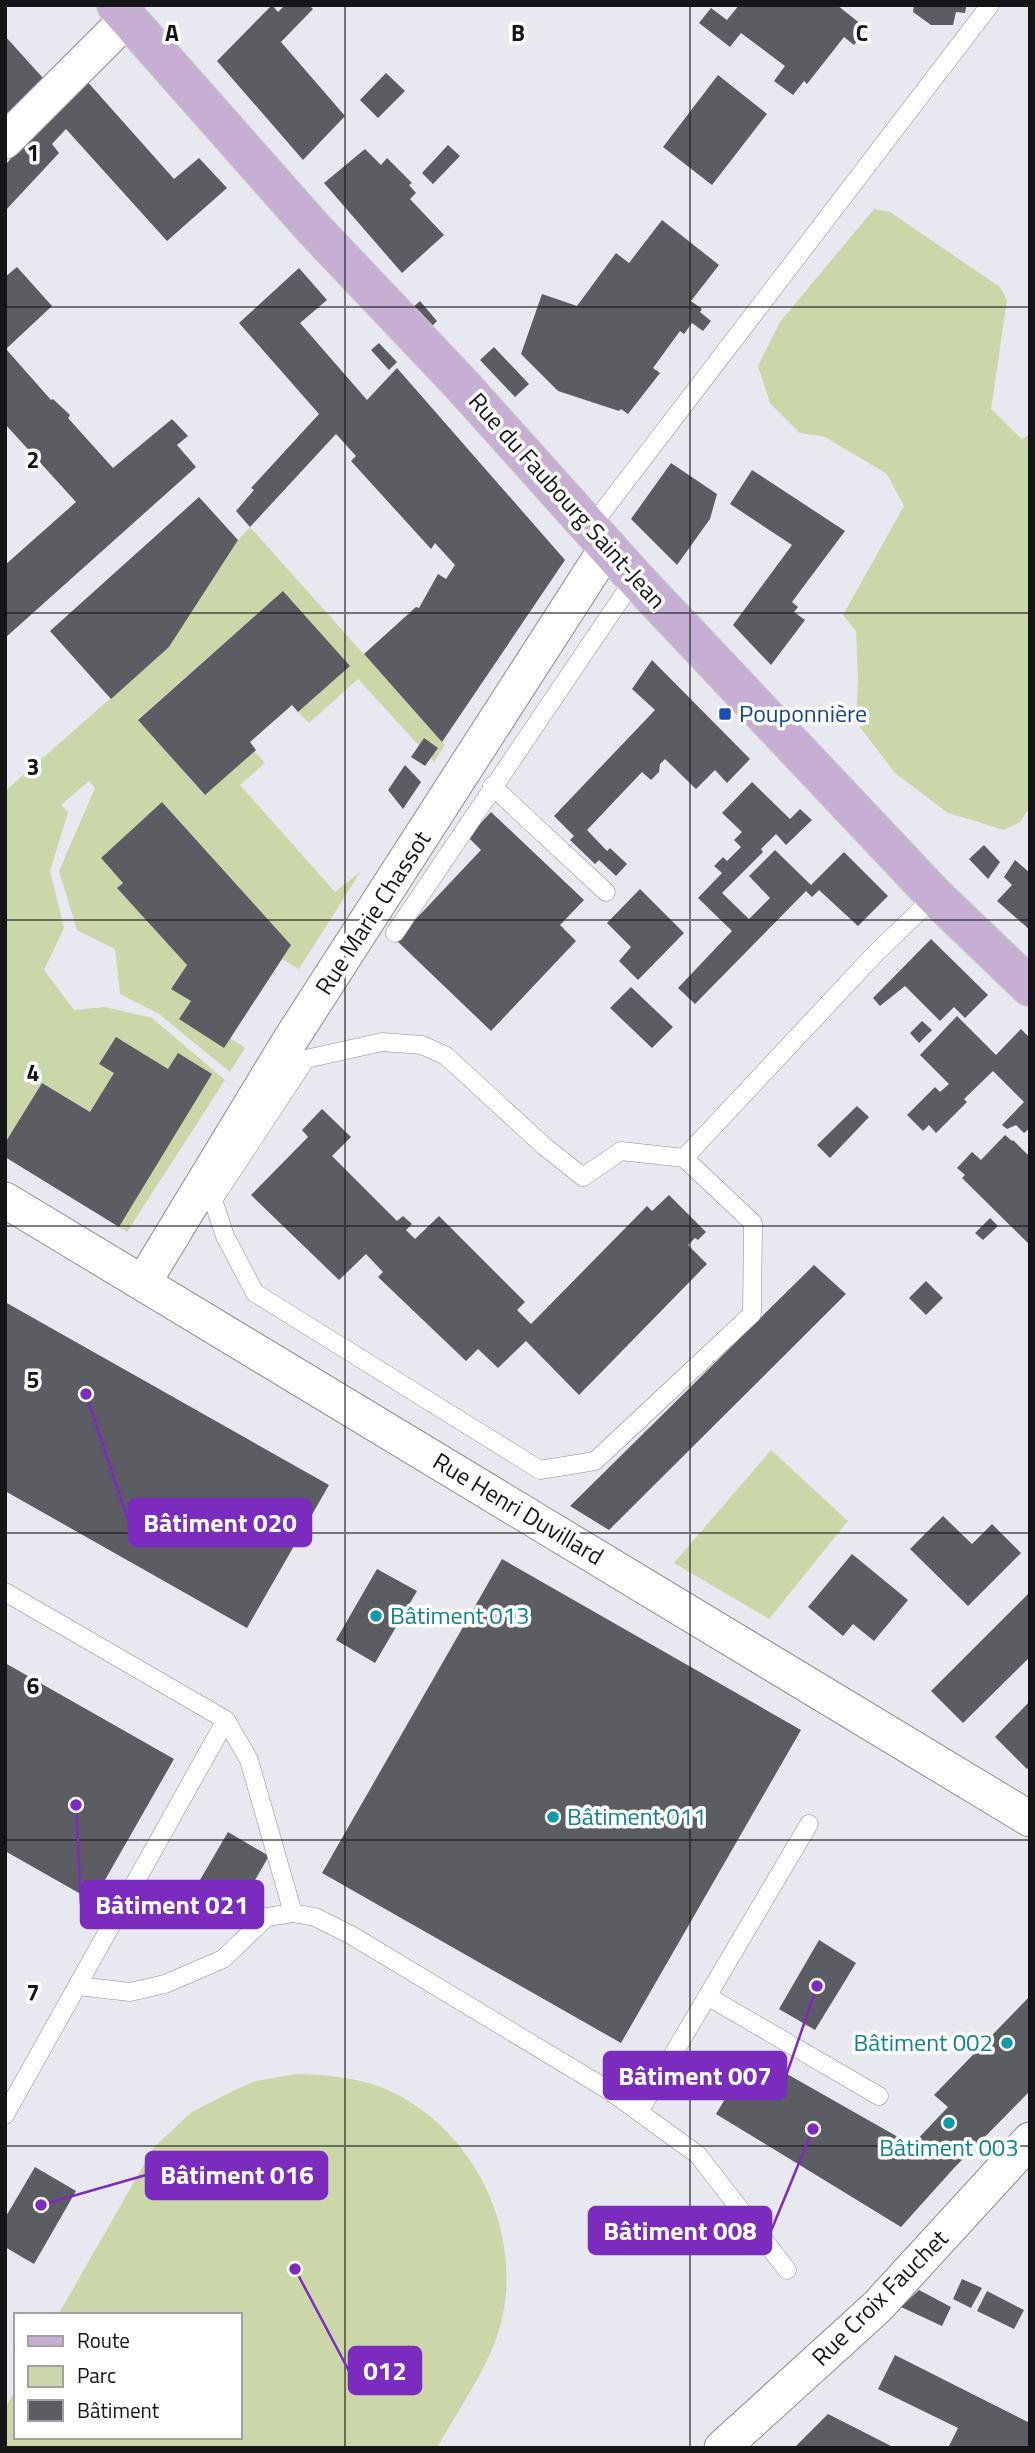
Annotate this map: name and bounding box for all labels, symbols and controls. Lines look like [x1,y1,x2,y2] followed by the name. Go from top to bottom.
[165,15,179,50] text: A
[511,15,525,50] text: B
[856,15,868,50] text: C
[27,135,39,170] text: 1
[460,384,675,617] street label: Rue du Faubourg Saint-Jean
[27,442,39,477] text: 2
[739,695,867,731] place label: Pouponnière
[717,706,733,722] marker: Pouponnière
[27,749,39,784] text: 3
[306,823,439,1002] street label: Rue Marie Chassot
[27,1055,39,1090] text: 4
[27,1362,39,1397] text: 5
[426,1443,611,1573] street label: Rue Henri Duvillard
[129,1499,311,1546] callout: Bâtiment 020
[143,1503,297,1542] text: Bâtiment 020
[390,1597,530,1633] place label: Bâtiment 013
[368,1608,384,1624] marker: Bâtiment 013
[27,1668,40,1703] text: 6
[567,1798,707,1834] place label: Bâtiment 011
[545,1809,561,1825] marker: Bâtiment 011
[81,1881,263,1928] callout: Bâtiment 021
[95,1885,249,1924] text: Bâtiment 021
[27,1975,39,2010] text: 7
[853,2024,993,2060] place label: Bâtiment 002
[999,2035,1015,2051] marker: Bâtiment 002
[604,2052,786,2099] callout: Bâtiment 007
[618,2056,772,2095] text: Bâtiment 007
[941,2115,957,2131] marker: Bâtiment 003
[879,2129,1019,2165] place label: Bâtiment 003
[146,2152,327,2199] callout: Bâtiment 016
[160,2155,314,2194] text: Bâtiment 016
[589,2207,771,2254] callout: Bâtiment 008
[603,2211,757,2250] text: Bâtiment 008
[803,2220,956,2374] street label: Rue Croix Fauchet
[14,2313,242,2439] legend
[77,2324,130,2356] text: Route
[349,2347,421,2394] callout: 012
[363,2351,407,2390] text: 012
[77,2359,116,2391] text: Parc
[77,2394,160,2426] text: Bâtiment

